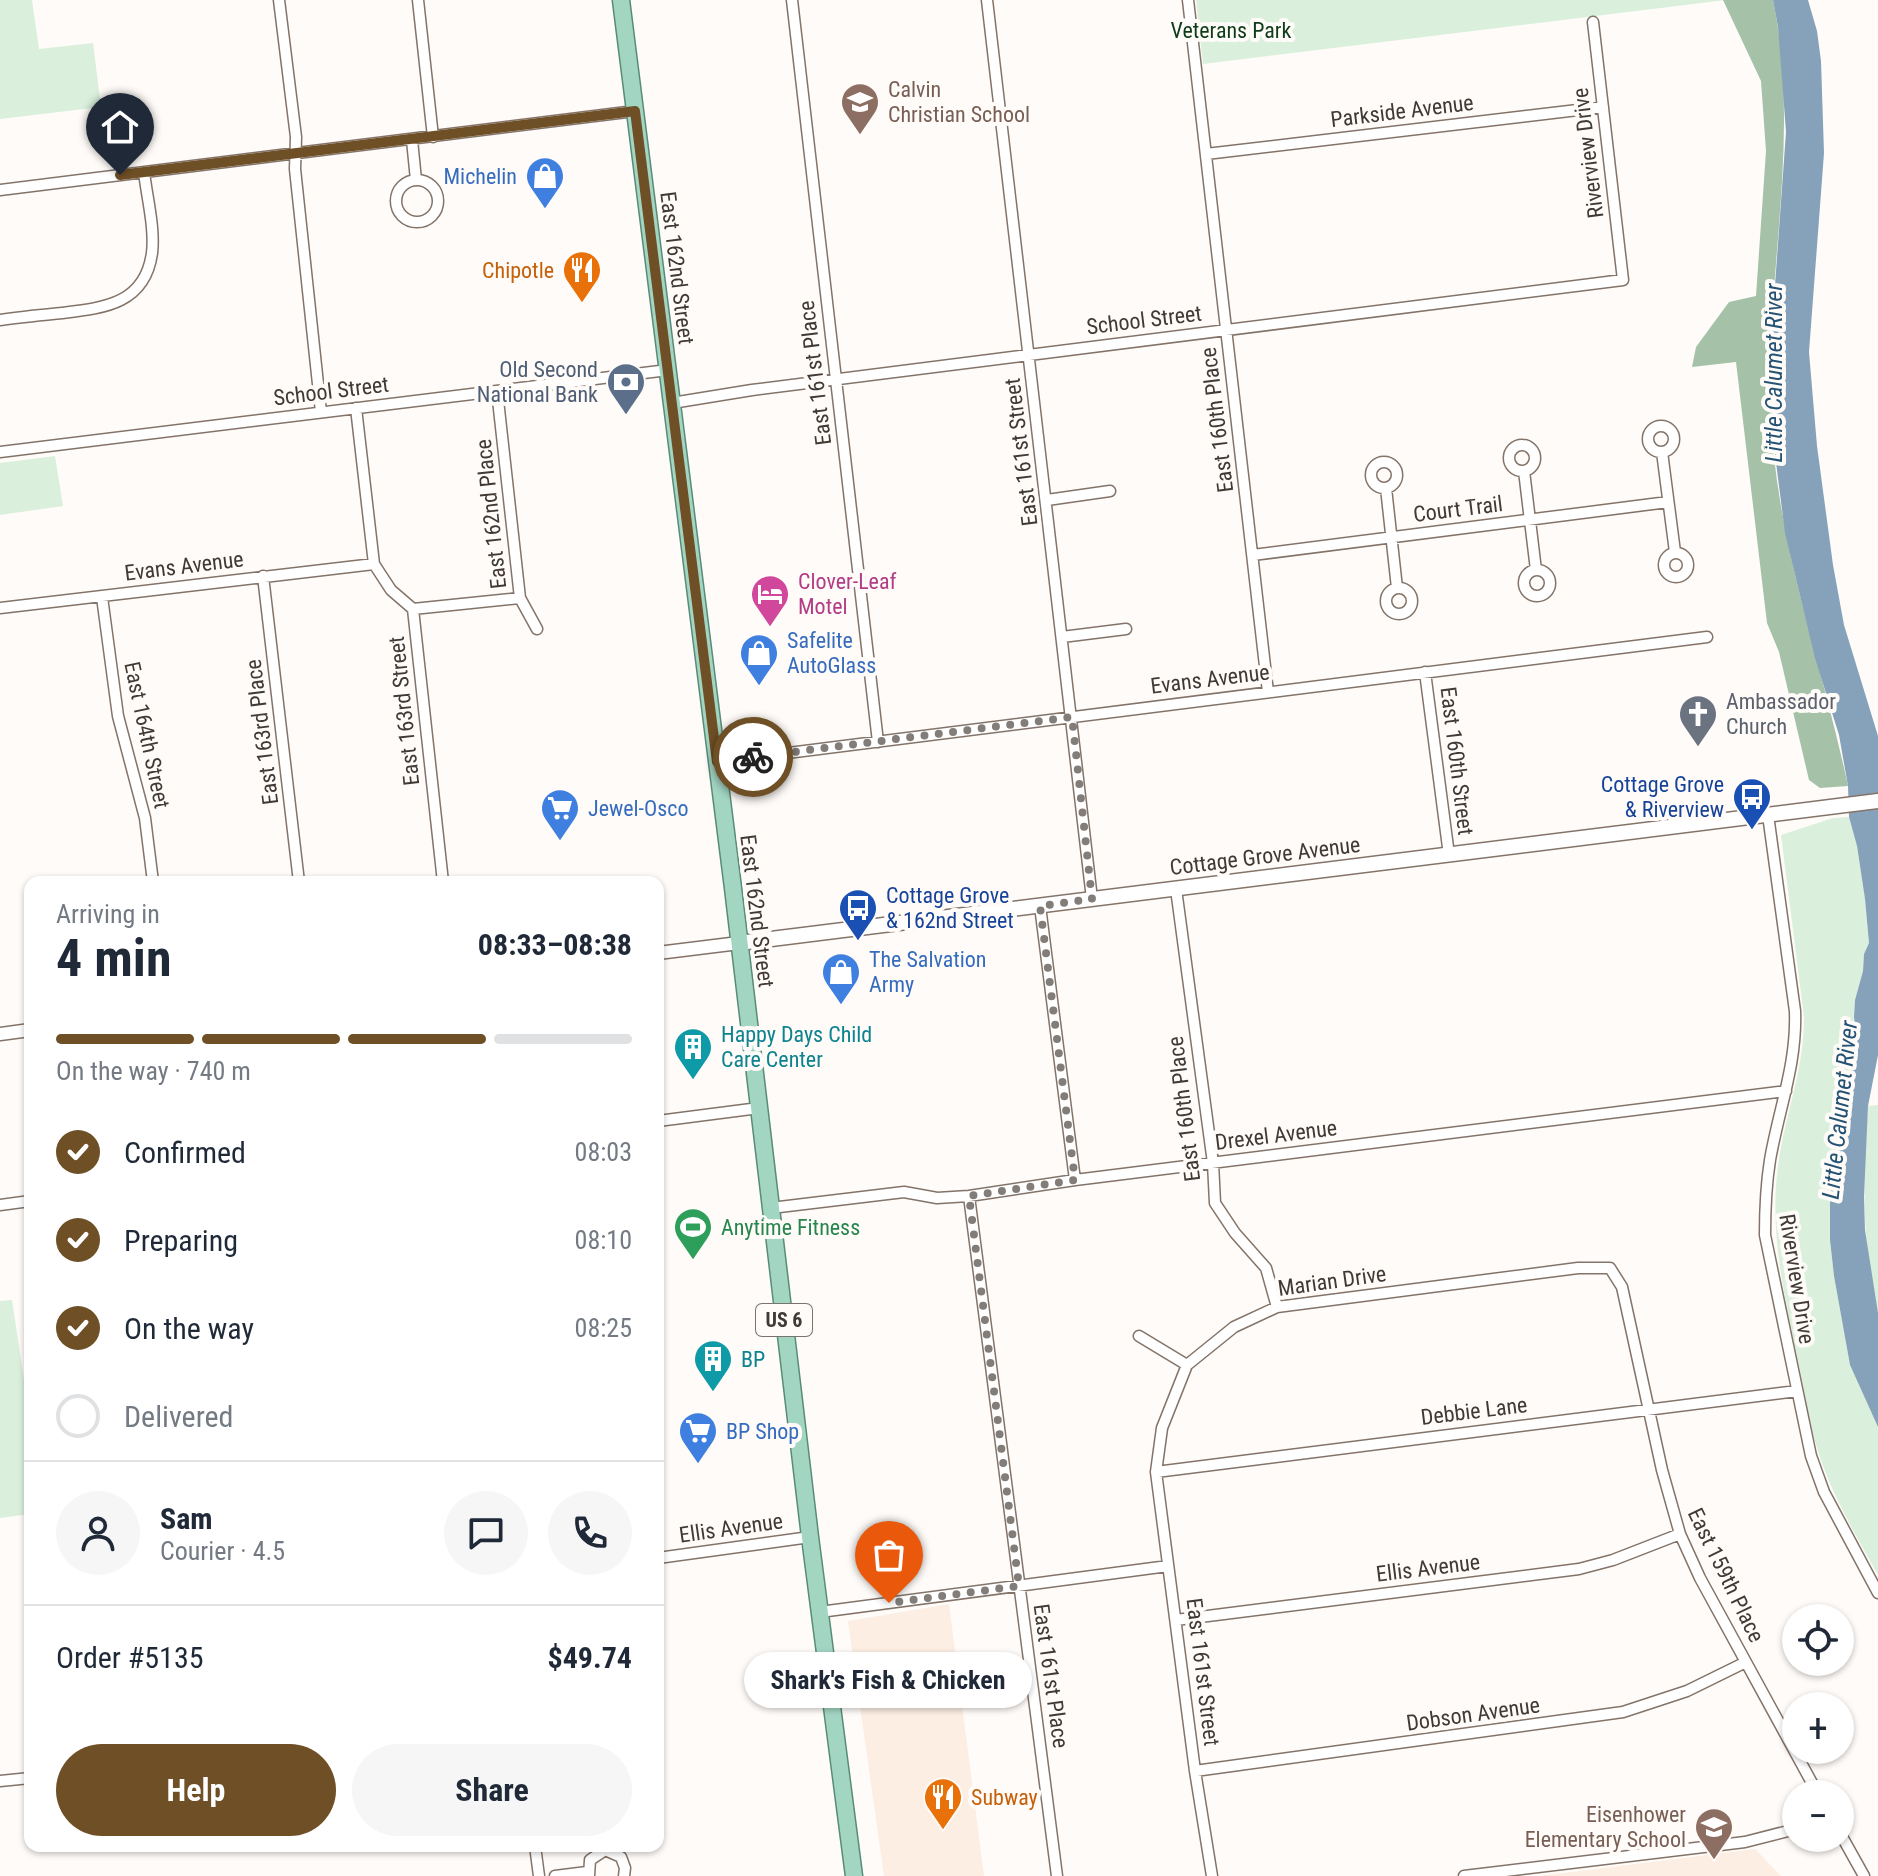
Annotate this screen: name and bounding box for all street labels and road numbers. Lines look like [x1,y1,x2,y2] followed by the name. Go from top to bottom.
[1568,86,1608,220] street label: Riverview Drive
[1329,90,1475,132] street label: Parkside Avenue
[655,190,699,346] street label: East 162nd Street
[794,299,836,447] street label: East 161st Place
[1085,301,1203,339] street label: School Street
[1196,346,1238,494] street label: East 160th Place
[272,372,390,410] street label: School Street
[1000,377,1042,527] street label: East 161st Street
[471,438,511,590] street label: East 162nd Place
[1412,491,1504,527] street label: Court Trail
[123,546,245,586] street label: Evans Avenue
[384,635,424,787] street label: East 163rd Street
[241,658,283,806] street label: East 163rd Place
[119,659,175,811] street label: East 164th Street
[1149,659,1271,699] street label: Evans Avenue
[1435,685,1479,837] street label: East 160th Street
[1168,832,1362,880] street label: Cottage Grove Avenue
[735,833,779,989] street label: East 162nd Street
[1163,1035,1205,1183] street label: East 160th Place
[1214,1115,1338,1155] street label: Drexel Avenue
[1774,1212,1820,1346] street label: Riverview Drive
[1276,1261,1388,1301] street label: Marian Drive
[756,1304,812,1336] road number: US 6
[1419,1392,1529,1430] street label: Debbie Lane
[1683,1504,1769,1646] street label: East 159th Place
[678,1508,784,1548] street label: Ellis Avenue
[1375,1549,1481,1587] street label: Ellis Avenue
[1182,1597,1224,1747] street label: East 161st Street
[1028,1602,1074,1750] street label: East 161st Place
[1405,1692,1541,1736] street label: Dobson Avenue

